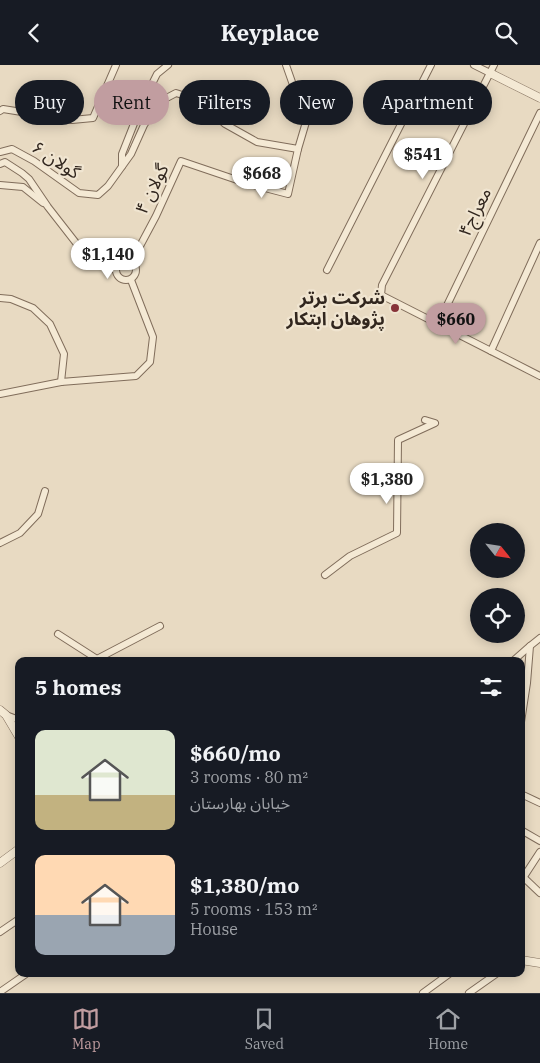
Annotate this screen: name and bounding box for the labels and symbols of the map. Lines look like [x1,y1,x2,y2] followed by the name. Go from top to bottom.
[28,135,85,184] street label: گولان ۶
[393,137,453,180] pin: $541
[232,157,292,199] pin: $668
[130,159,174,218] street label: گولان ۴
[453,184,498,241] street label: معراج۴
[67,237,149,280] pin: $1,140
[285,286,385,331] place label: شرکت برتر پژوهان ابتکار
[389,302,401,314] marker: شرکت برتر پژوهان ابتکار
[426,303,486,345] pin: $660
[346,463,428,505] pin: $1,380
[470,523,525,577] north arrow

